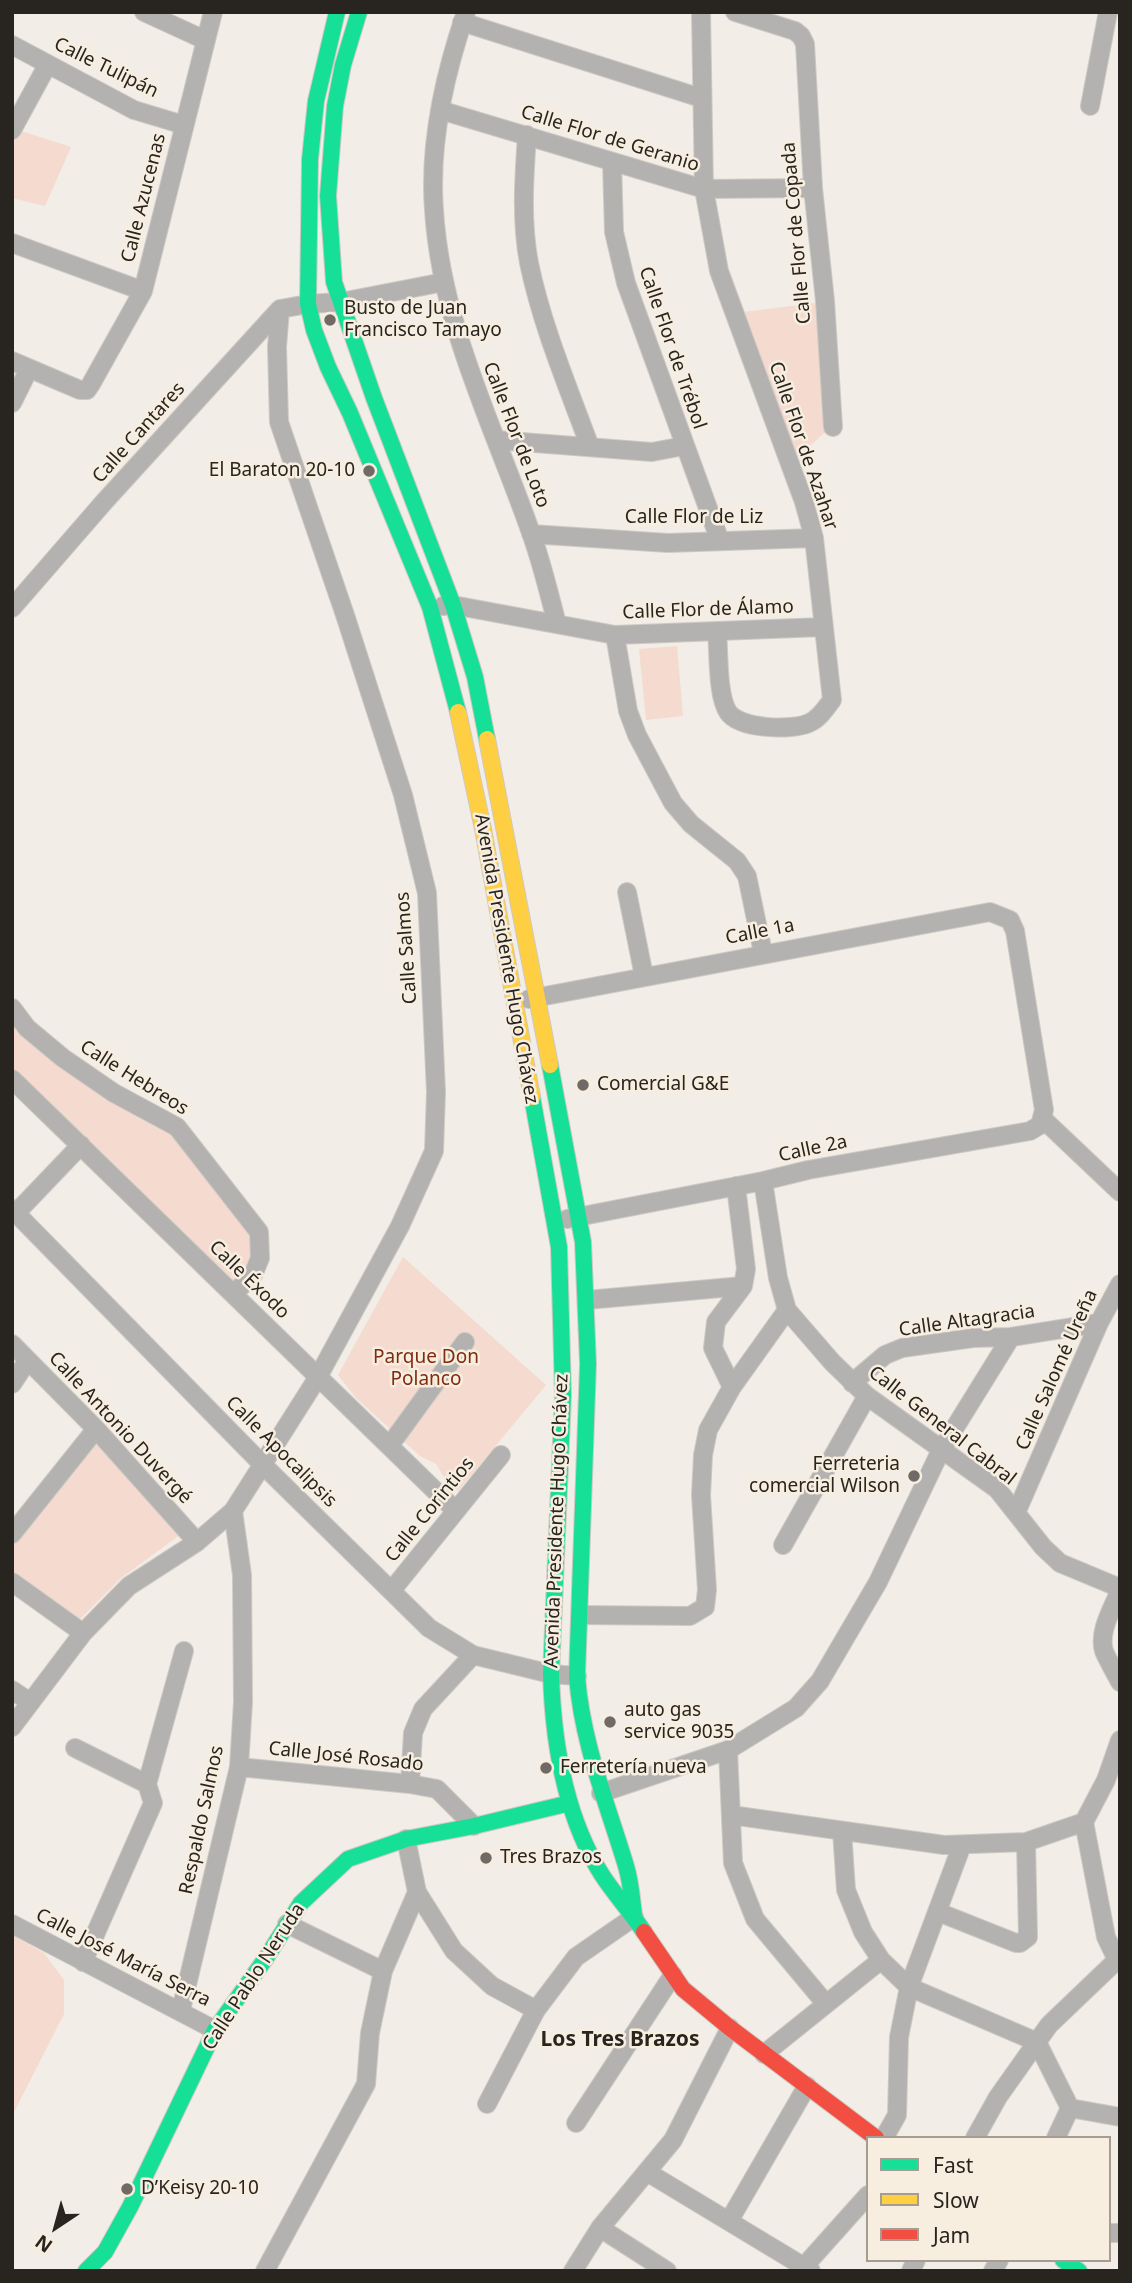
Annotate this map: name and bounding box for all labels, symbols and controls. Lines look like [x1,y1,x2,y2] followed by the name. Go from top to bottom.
[50,33,162,103] street label: Calle Tulipán
[518,101,702,177] street label: Calle Flor de Geranio
[117,131,171,265] street label: Calle Azucenas
[778,141,816,325] street label: Calle Flor de Copada
[633,264,711,432] street label: Calle Flor de Trébol
[344,298,502,342] place label: Busto de Juan Francisco Tamayo
[322,312,338,328] marker: Busto de Juan Francisco Tamayo
[478,359,554,511] street label: Calle Flor de Loto
[763,359,843,533] street label: Calle Flor de Azahar
[88,378,190,488] street label: Calle Cantares
[209,460,355,482] place label: El Baraton 20-10
[361,463,377,479] marker: El Baraton 20-10
[625,507,763,529] street label: Calle Flor de Liz
[622,596,794,624] street label: Calle Flor de Álamo
[469,812,543,1106] street label: Avenida Presidente Hugo Chávez
[392,891,422,1005] street label: Calle Salmos
[724,914,796,950] street label: Calle 1a
[76,1036,192,1120] street label: Calle Hebreos
[597,1074,729,1096] place label: Comercial G&E
[575,1077,591,1093] marker: Comercial G&E
[777,1131,849,1167] street label: Calle 2a
[204,1236,294,1324] street label: Calle Éxodo
[1011,1286,1103,1454] street label: Calle Salomé Ureña
[897,1300,1037,1342] street label: Calle Altagracia
[44,1347,196,1509] street label: Calle Antonio Duvergé
[373,1347,479,1391] park label: Parque Don Polanco
[864,1361,1020,1491] street label: Calle General Cabral
[540,1374,574,1668] street label: Avenida Presidente Hugo Chávez
[221,1392,341,1512] street label: Calle Apocalipsis
[381,1453,479,1567] street label: Calle Corintios
[749,1454,900,1498] place label: Ferreteria comercial Wilson
[906,1468,922,1484] marker: Ferreteria comercial Wilson
[624,1700,734,1744] place label: auto gas service 9035
[602,1714,618,1730] marker: auto gas service 9035
[267,1738,425,1776] street label: Calle José Rosado
[175,1744,229,1896] street label: Respaldo Salmos
[560,1757,707,1779] place label: Ferretería nueva
[538,1760,554,1776] marker: Ferretería nueva
[500,1847,602,1869] place label: Tres Brazos
[478,1850,494,1866] marker: Tres Brazos
[198,1899,310,2055] street label: Calle Pablo Neruda
[32,1904,214,2012] street label: Calle José María Serra
[541,2027,699,2053] district label: Los Tres Brazos
[866,2136,1111,2262] legend
[933,2151,973,2179] text: Fast
[141,2178,259,2200] place label: D’Keisy 20-10
[119,2181,135,2197] marker: D’Keisy 20-10
[933,2186,979,2214] text: Slow
[21,2192,91,2262] north arrow
[933,2221,970,2249] text: Jam
[30,2229,58,2259] text: N

